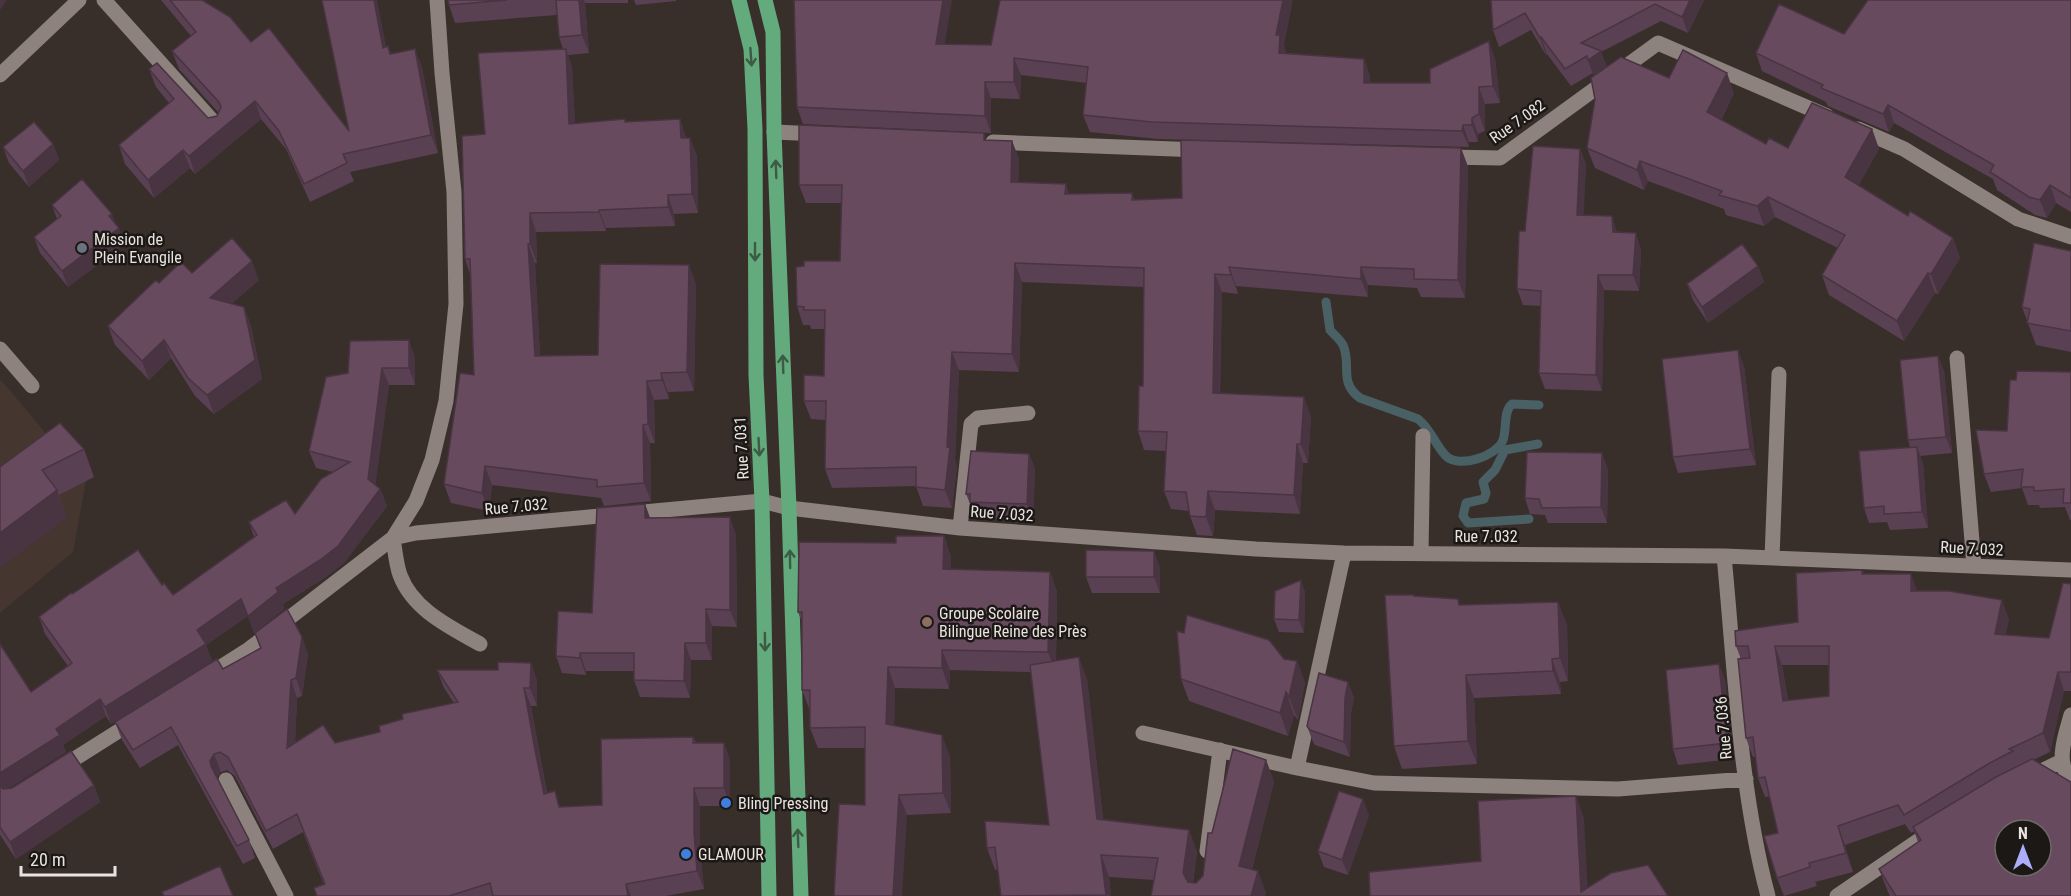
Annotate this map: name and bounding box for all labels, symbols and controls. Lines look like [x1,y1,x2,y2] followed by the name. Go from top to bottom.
[746,47,757,66] one-way arrow
[1486,95,1549,147] street label: Rue 7.082
[770,159,781,179] one-way arrow
[94,230,182,267] place label: Mission de Plein Evangile
[75,241,89,255] marker: Mission de Plein Evangile
[749,241,761,261] one-way arrow
[778,354,789,374] one-way arrow
[730,416,753,480] street label: Rue 7.031
[754,436,765,456] one-way arrow
[484,494,548,519] street label: Rue 7.032
[970,502,1034,525] street label: Rue 7.032
[1454,527,1518,546] street label: Rue 7.032
[1940,537,2004,560] street label: Rue 7.032
[784,549,796,569] one-way arrow
[939,604,1087,641] place label: Groupe Scolaire Bilingue Reine des Près
[920,615,934,629] marker: Groupe Scolaire Bilingue Reine des Près
[759,631,771,651] one-way arrow
[1711,696,1736,760] street label: Rue 7.036
[738,794,828,813] place label: Bling Pressing
[719,796,733,810] marker: Bling Pressing
[1993,818,2053,878] north arrow
[2018,824,2028,843] text: N
[793,828,804,848] one-way arrow
[21,839,116,877] scale bar
[698,845,764,864] place label: GLAMOUR
[679,847,693,861] marker: GLAMOUR
[30,849,65,870] text: 20 m

